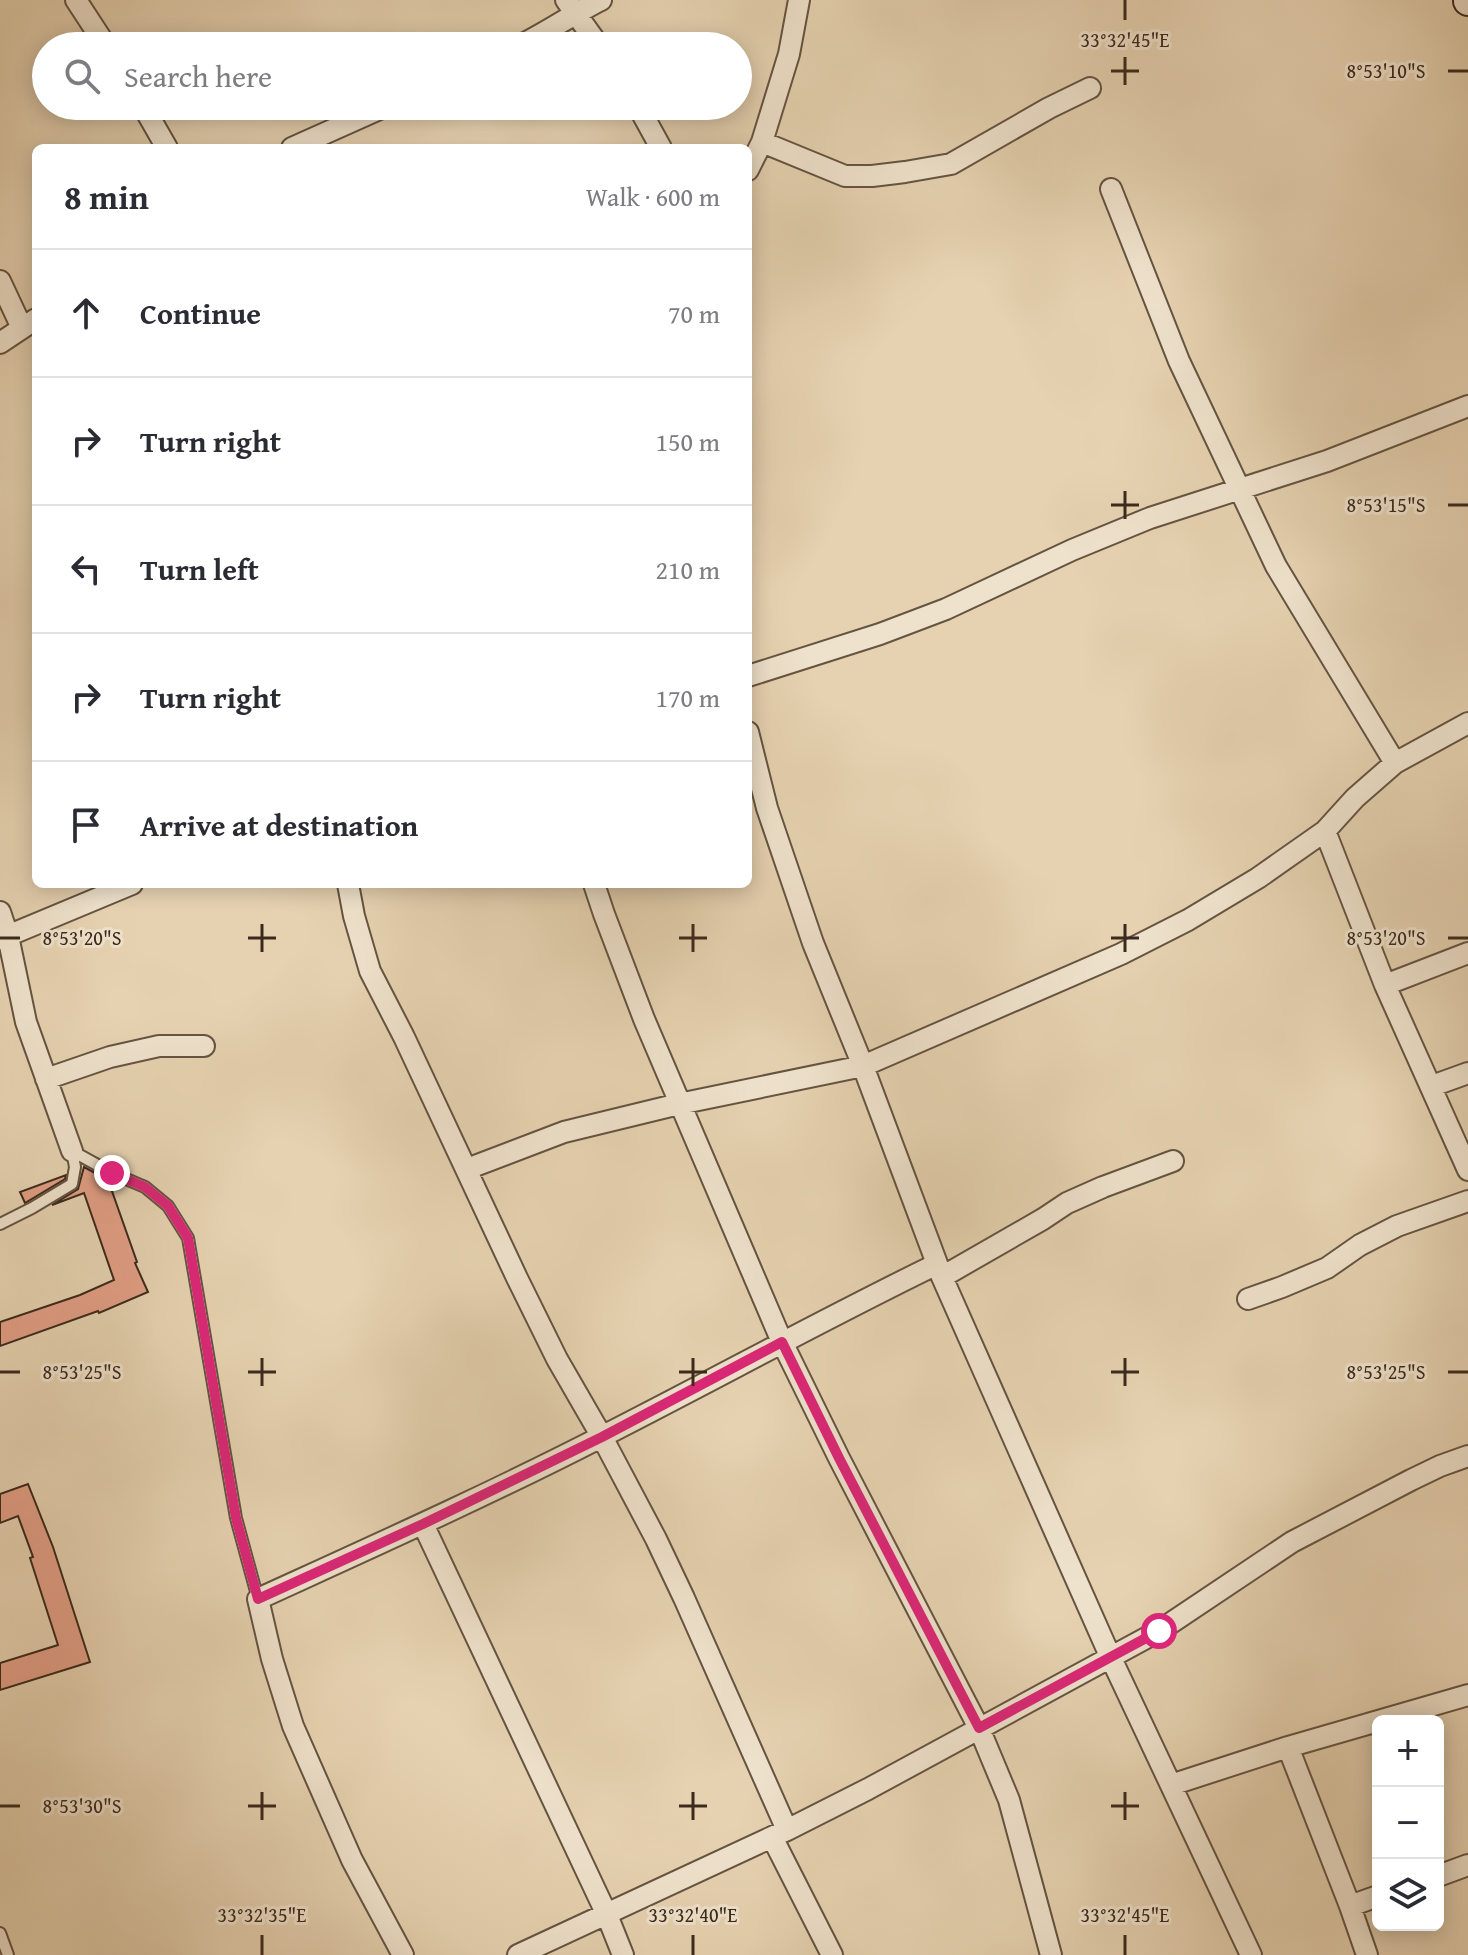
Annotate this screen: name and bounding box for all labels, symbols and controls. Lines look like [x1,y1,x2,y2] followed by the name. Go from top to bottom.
[1081,25,1169,54] text: 33°32'45"E
[32,32,752,120] search box
[60,54,104,98] icon: search
[124,54,272,98] text: Search here
[1346,56,1426,85] text: 8°53'10"S
[64,172,149,221] text: 8 min
[586,177,720,216] text: Walk · 600 m
[64,291,108,335] icon: ahead
[140,291,261,335] text: Continue
[668,294,720,333] text: 70 m
[64,419,108,463] icon: right
[140,419,281,463] text: Turn right
[655,422,720,461] text: 150 m
[1346,490,1426,519] text: 8°53'15"S
[64,547,108,591] icon: left
[140,547,259,591] text: Turn left
[655,550,720,589] text: 210 m
[64,675,108,719] icon: right
[140,675,281,719] text: Turn right
[655,678,720,717] text: 170 m
[64,803,108,847] icon: arrive
[140,803,418,847] text: Arrive at destination
[42,923,122,952] text: 8°53'20"S
[1346,923,1426,952] text: 8°53'20"S
[94,1155,130,1191] route end
[42,1357,122,1386] text: 8°53'25"S
[1346,1357,1426,1386] text: 8°53'25"S
[1141,1613,1177,1649] route start
[1372,1715,1444,1931] map controls
[1372,1715,1444,1787] button: +
[1372,1787,1444,1859] button: −
[42,1791,122,1820] text: 8°53'30"S
[1372,1859,1444,1931] button: layers
[218,1900,306,1929] text: 33°32'35"E
[649,1900,737,1929] text: 33°32'40"E
[1081,1900,1169,1929] text: 33°32'45"E

